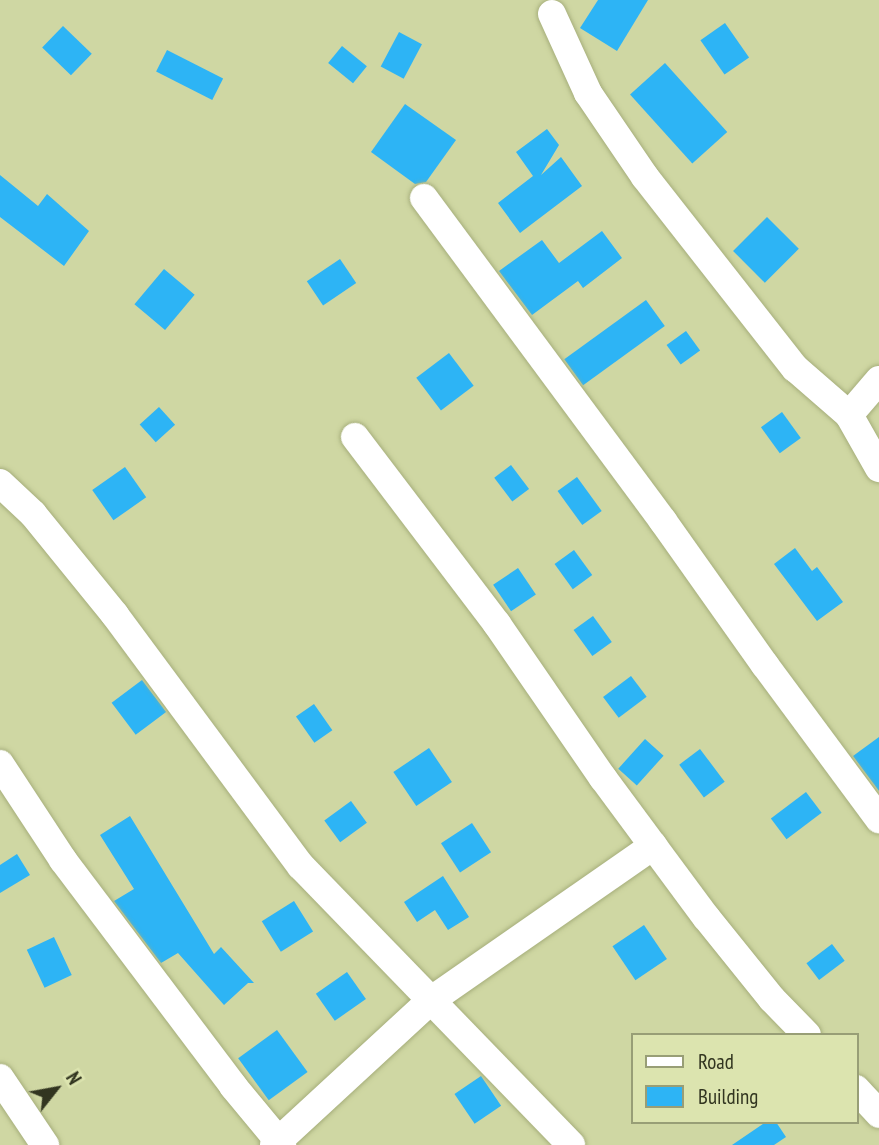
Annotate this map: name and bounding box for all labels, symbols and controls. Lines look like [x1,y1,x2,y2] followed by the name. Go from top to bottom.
[630,1033,858,1124] legend
[698,1048,734,1075] text: Road
[21,1054,91,1124] north arrow
[61,1068,87,1089] text: N
[698,1083,758,1110] text: Building

